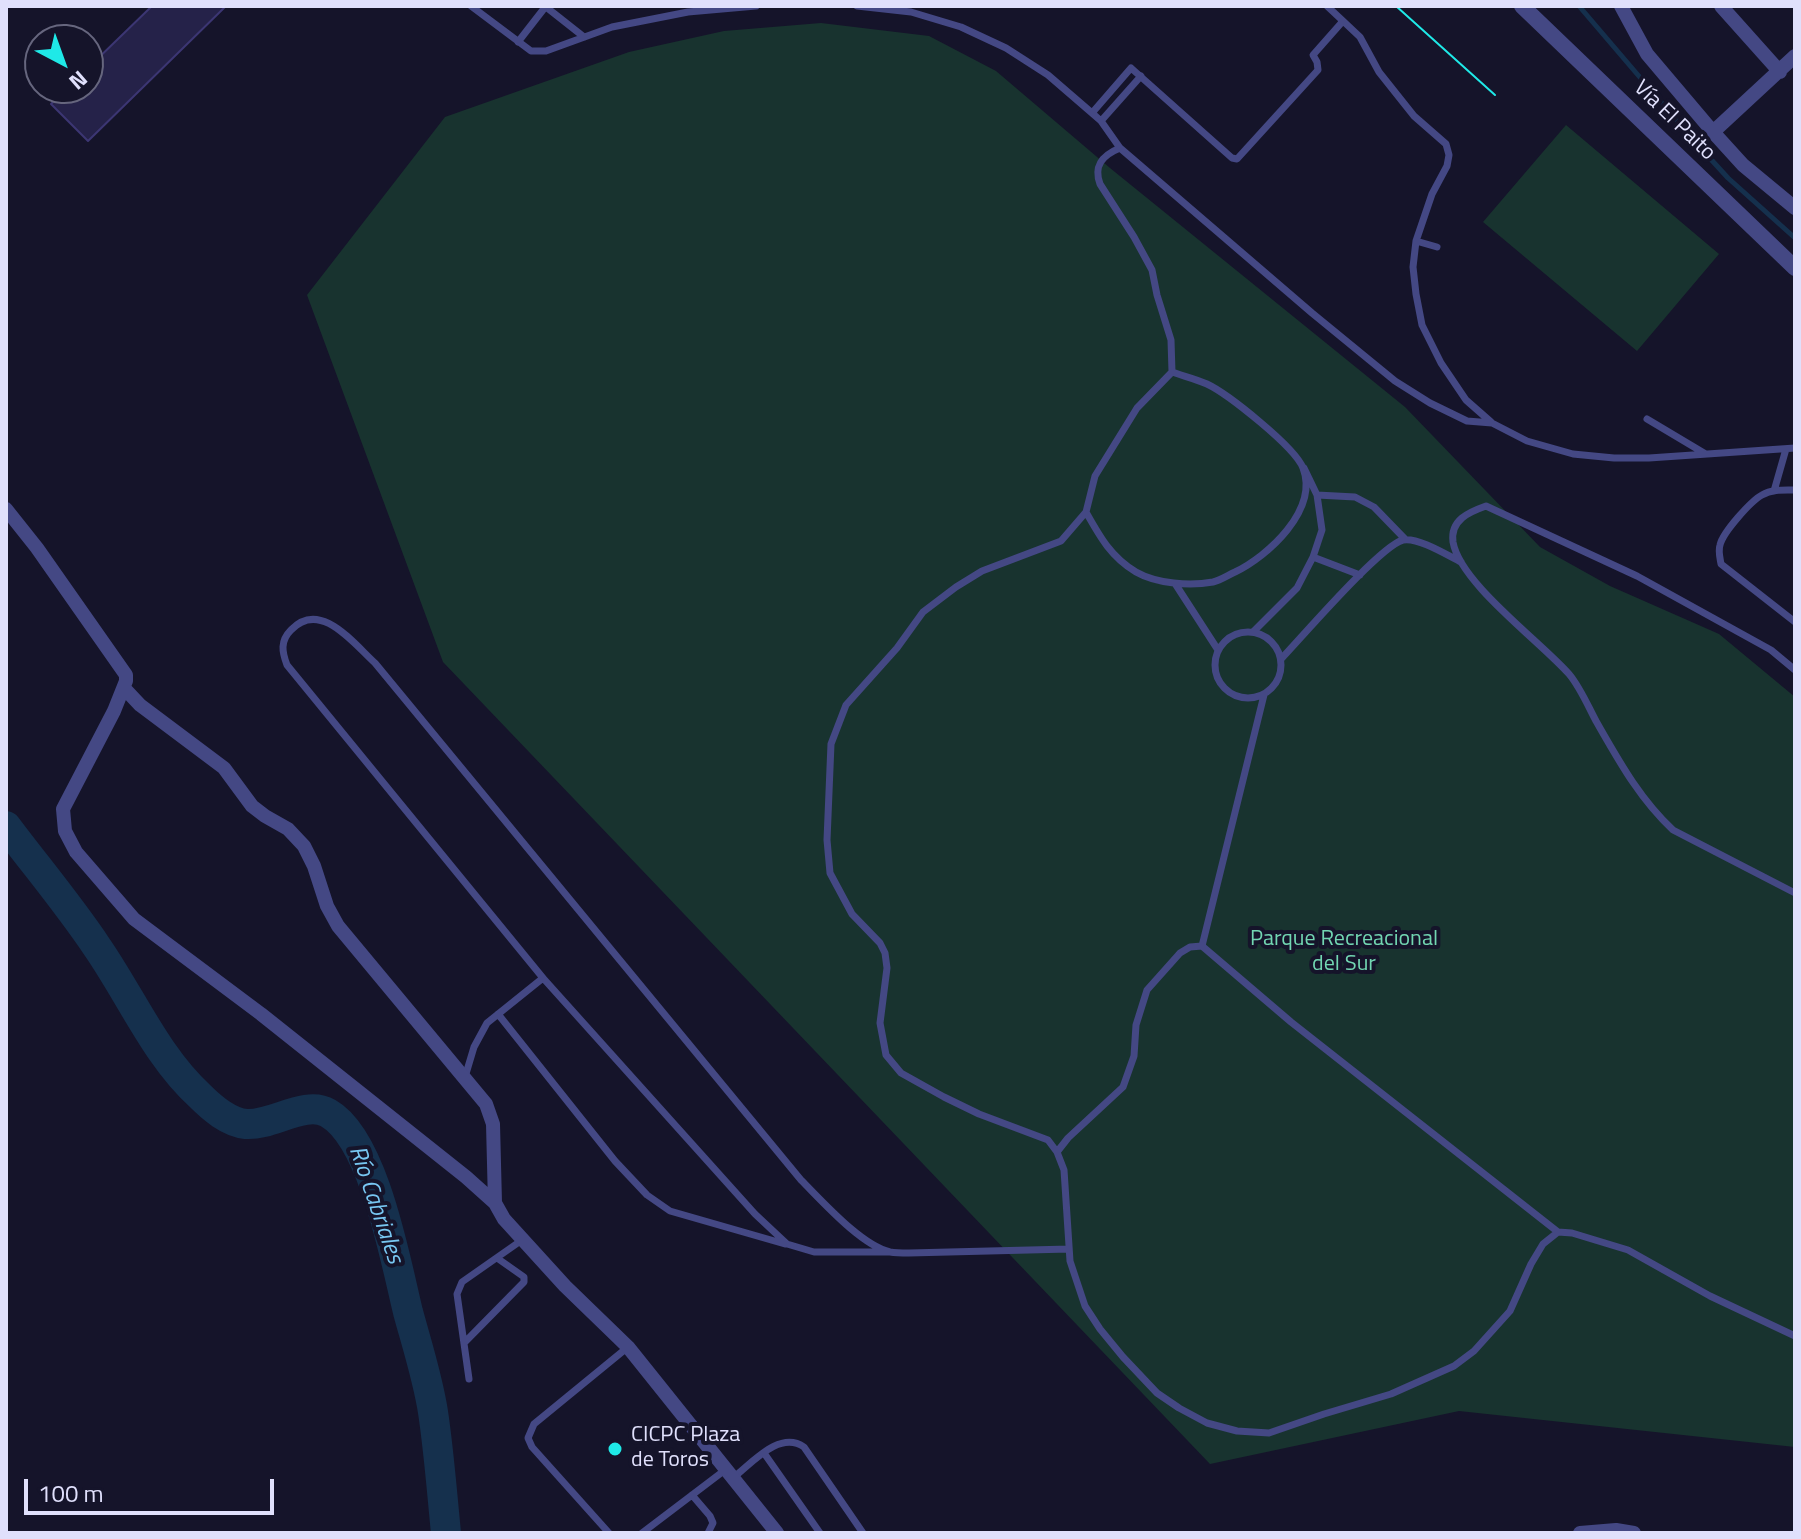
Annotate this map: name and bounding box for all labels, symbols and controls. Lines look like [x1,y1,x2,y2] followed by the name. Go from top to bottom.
[24,24,104,104] north arrow
[62,63,95,98] text: N
[1628,75,1720,167] street label: Vía El Paito
[1250,927,1438,978] park label: Parque Recreacional del Sur
[341,1142,409,1268] water label: Río Cabriales
[631,1423,740,1474] place label: CICPC Plaza de Toros
[606,1440,624,1458] marker: CICPC Plaza de Toros
[28,1463,278,1513] scale bar
[38,1475,104,1511] text: 100 m

